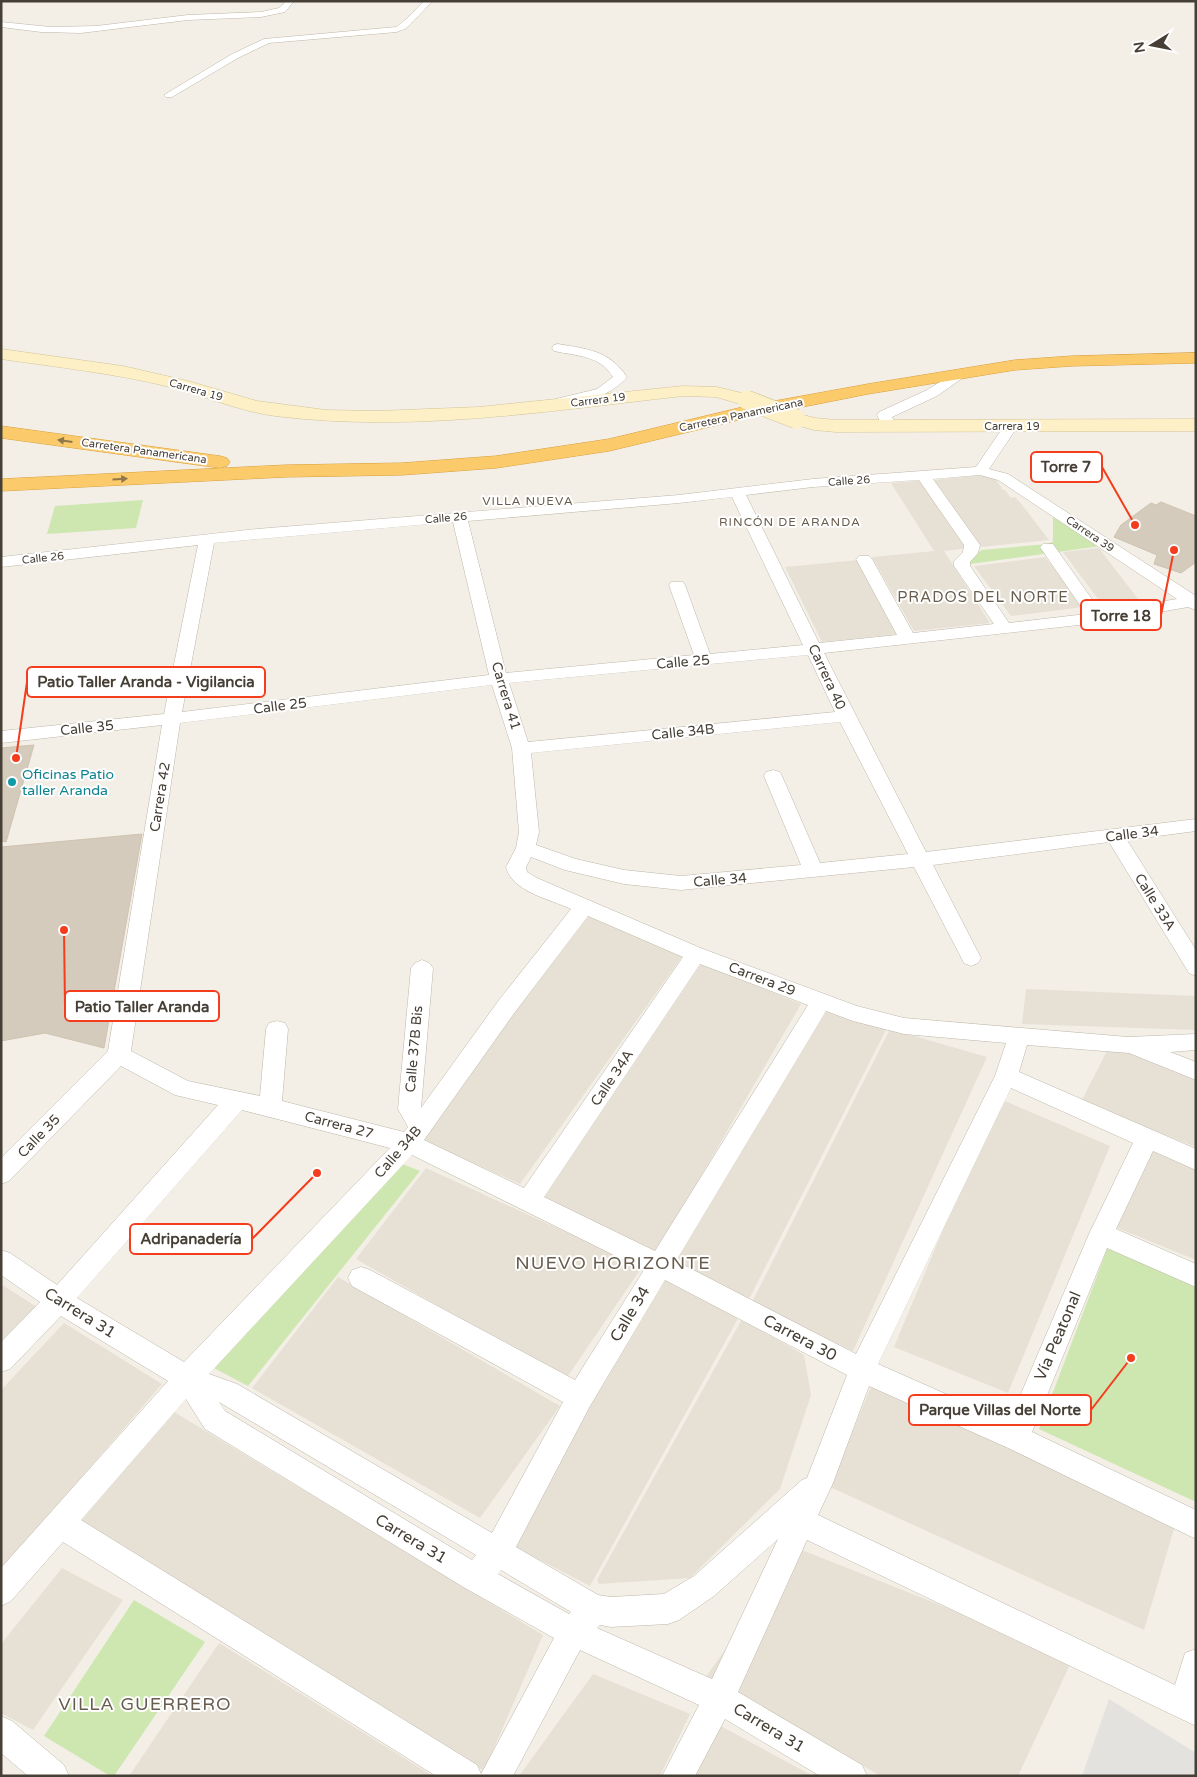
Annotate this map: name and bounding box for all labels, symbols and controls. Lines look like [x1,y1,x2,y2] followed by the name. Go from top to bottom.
[1127,20,1177,70] north arrow
[1130,40,1149,54] text: N
[168,376,224,404] street label: Carrera 19
[570,390,626,410] street label: Carrera 19
[678,396,804,434] street label: Carretera Panamericana
[984,420,1040,433] street label: Carrera 19
[56,436,72,444] one-way arrow
[81,436,207,466] street label: Carretera Panamericana
[1031,452,1102,482] callout: Torre 7
[1040,458,1091,476] text: Torre 7
[827,473,871,489] street label: Calle 26
[112,475,128,483] one-way arrow
[482,494,574,508] district label: VILLA NUEVA
[424,510,468,526] street label: Calle 26
[1063,513,1117,555] street label: Carrera 39
[719,515,861,529] district label: RINCÓN DE ARANDA
[21,549,65,567] street label: Calle 26
[897,588,1069,606] district label: PRADOS DEL NORTE
[1081,600,1161,630] callout: Torre 18
[1090,607,1151,625] text: Torre 18
[804,641,850,713] street label: Carrera 40
[656,651,710,673] street label: Calle 25
[488,660,524,732] street label: Carrera 41
[27,667,265,697] callout: Patio Taller Aranda - Vigilancia
[37,673,255,692] text: Patio Taller Aranda - Vigilancia
[252,694,308,718] street label: Calle 25
[59,717,115,739] street label: Calle 35
[651,720,715,744] street label: Calle 34B
[146,761,174,833] street label: Carrera 42
[22,766,114,799] place label: Oficinas Patio taller Aranda
[6,776,18,788] marker: Oficinas Patio taller Aranda
[1104,822,1160,846] street label: Calle 34
[693,869,748,891] street label: Calle 34
[1131,870,1179,934] street label: Calle 33A
[726,958,798,1000] street label: Carrera 29
[65,991,219,1021] callout: Patio Taller Aranda
[75,998,209,1016] text: Patio Taller Aranda
[402,1005,426,1093] street label: Calle 37B Bis
[587,1047,637,1109] street label: Calle 34A
[303,1108,375,1142] street label: Carrera 27
[14,1111,64,1161] street label: Calle 35
[371,1122,425,1182] street label: Calle 34B
[130,1224,252,1254] callout: Adripanadería
[140,1230,242,1249] text: Adripanadería
[515,1252,711,1274] district label: NUEVO HORIZONTE
[41,1283,119,1343] street label: Carrera 31
[606,1283,654,1345] street label: Calle 34
[1030,1288,1086,1384] street label: Vía Peatonal
[760,1310,840,1366] street label: Carrera 30
[909,1395,1091,1425] callout: Parque Villas del Norte
[919,1401,1082,1420] text: Parque Villas del Norte
[371,1510,451,1568] street label: Carrera 31
[58,1693,232,1715] district label: VILLA GUERRERO
[729,1699,809,1757] street label: Carrera 31

